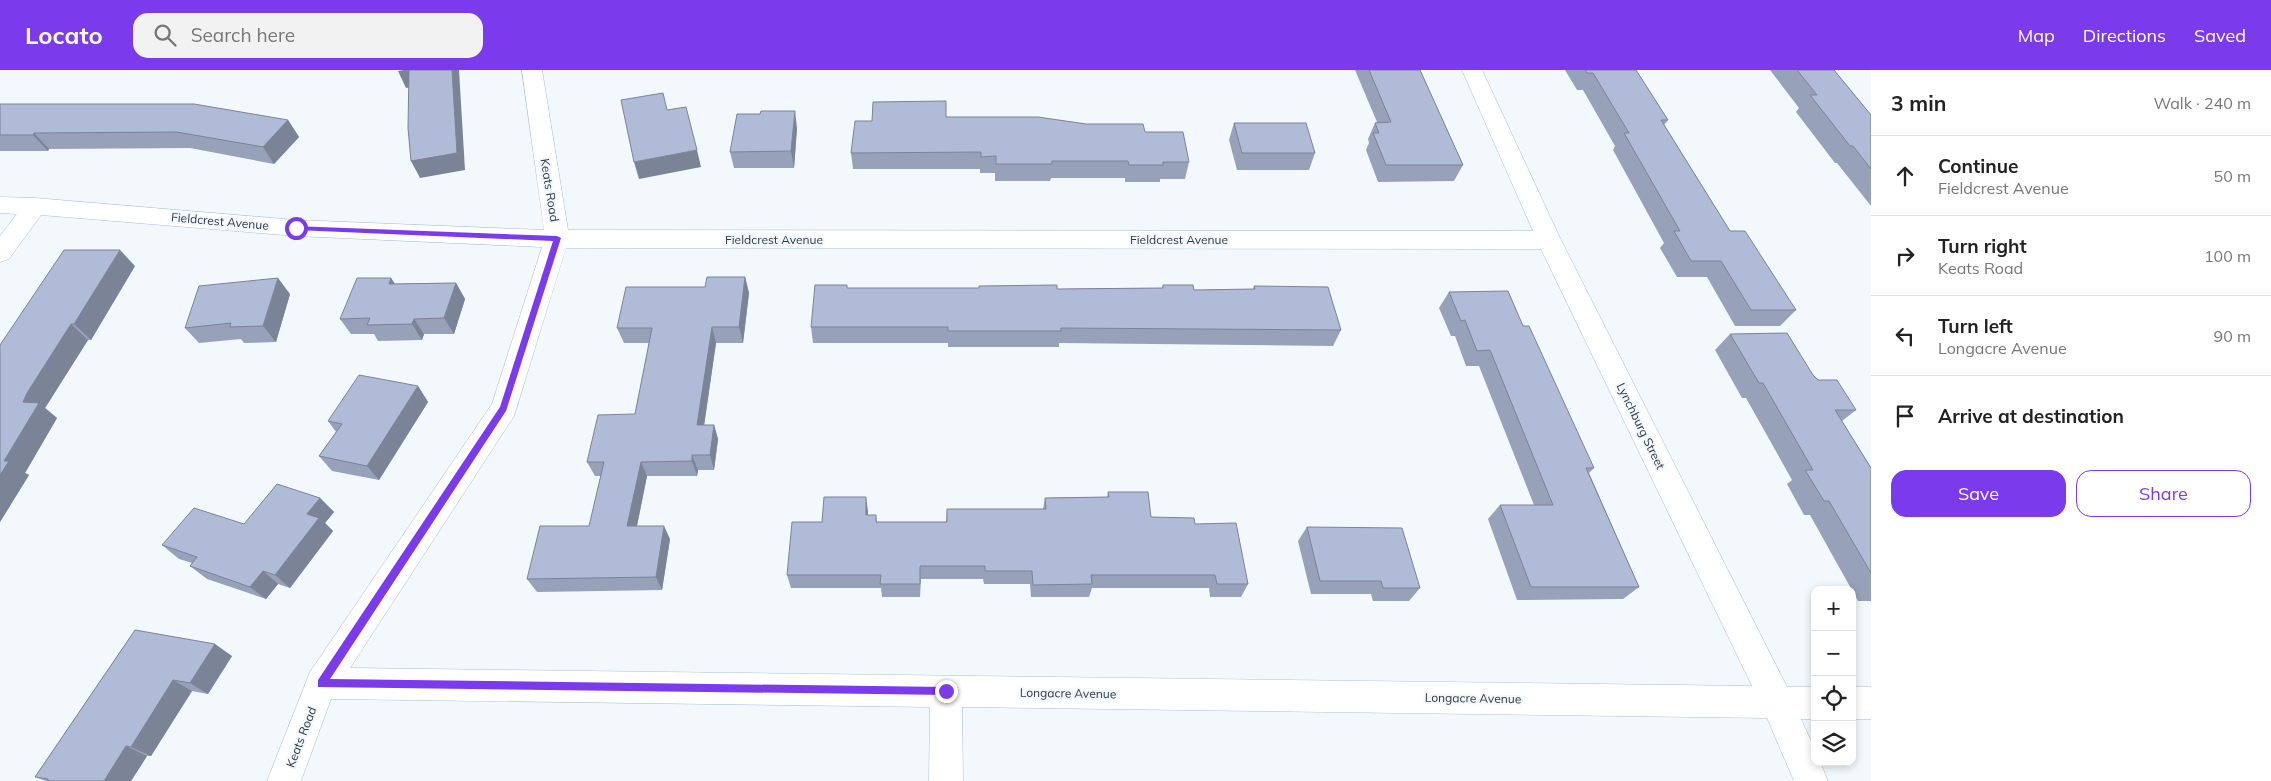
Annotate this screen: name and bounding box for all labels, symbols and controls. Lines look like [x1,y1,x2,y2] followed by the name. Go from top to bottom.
[133,13,483,58] search box
[25,20,103,50] text: Locato
[151,21,179,49] icon: search
[191,23,295,47] text: Search here
[2018,24,2055,47] text: Map
[2083,24,2166,47] text: Directions
[2194,24,2246,47] text: Saved
[1891,90,1946,116] text: 3 min
[2153,93,2251,113] text: Walk · 240 m
[1938,154,2018,178] text: Continue
[538,157,562,223] street label: Keats Road
[1891,162,1919,190] icon: ahead
[2214,166,2251,186] text: 50 m
[1938,178,2069,198] text: Fieldcrest Avenue
[171,209,269,233] street label: Fieldcrest Avenue
[285,217,308,240] route start
[725,232,823,247] street label: Fieldcrest Avenue
[1130,232,1228,247] street label: Fieldcrest Avenue
[1938,234,2027,258] text: Turn right
[1891,242,1919,270] icon: right
[2204,246,2251,266] text: 100 m
[1938,258,2023,278] text: Keats Road
[1938,314,2013,338] text: Turn left
[1891,322,1919,350] icon: left
[2214,326,2251,346] text: 90 m
[1938,338,2067,358] text: Longacre Avenue
[1614,380,1668,472] street label: Lynchburg Street
[1891,402,1919,430] icon: arrive
[1938,404,2124,428] text: Arrive at destination
[1891,470,2066,517] button: Save
[2076,470,2251,517] button: Share
[1811,586,1856,766] map controls
[1811,586,1856,631] button: +
[1811,631,1856,676] button: −
[1811,676,1856,721] button: locate
[935,680,958,703] route end
[1020,685,1116,701] street label: Longacre Avenue
[1425,690,1521,706] street label: Longacre Avenue
[283,704,319,770] street label: Keats Road
[1811,721,1856,766] button: layers

